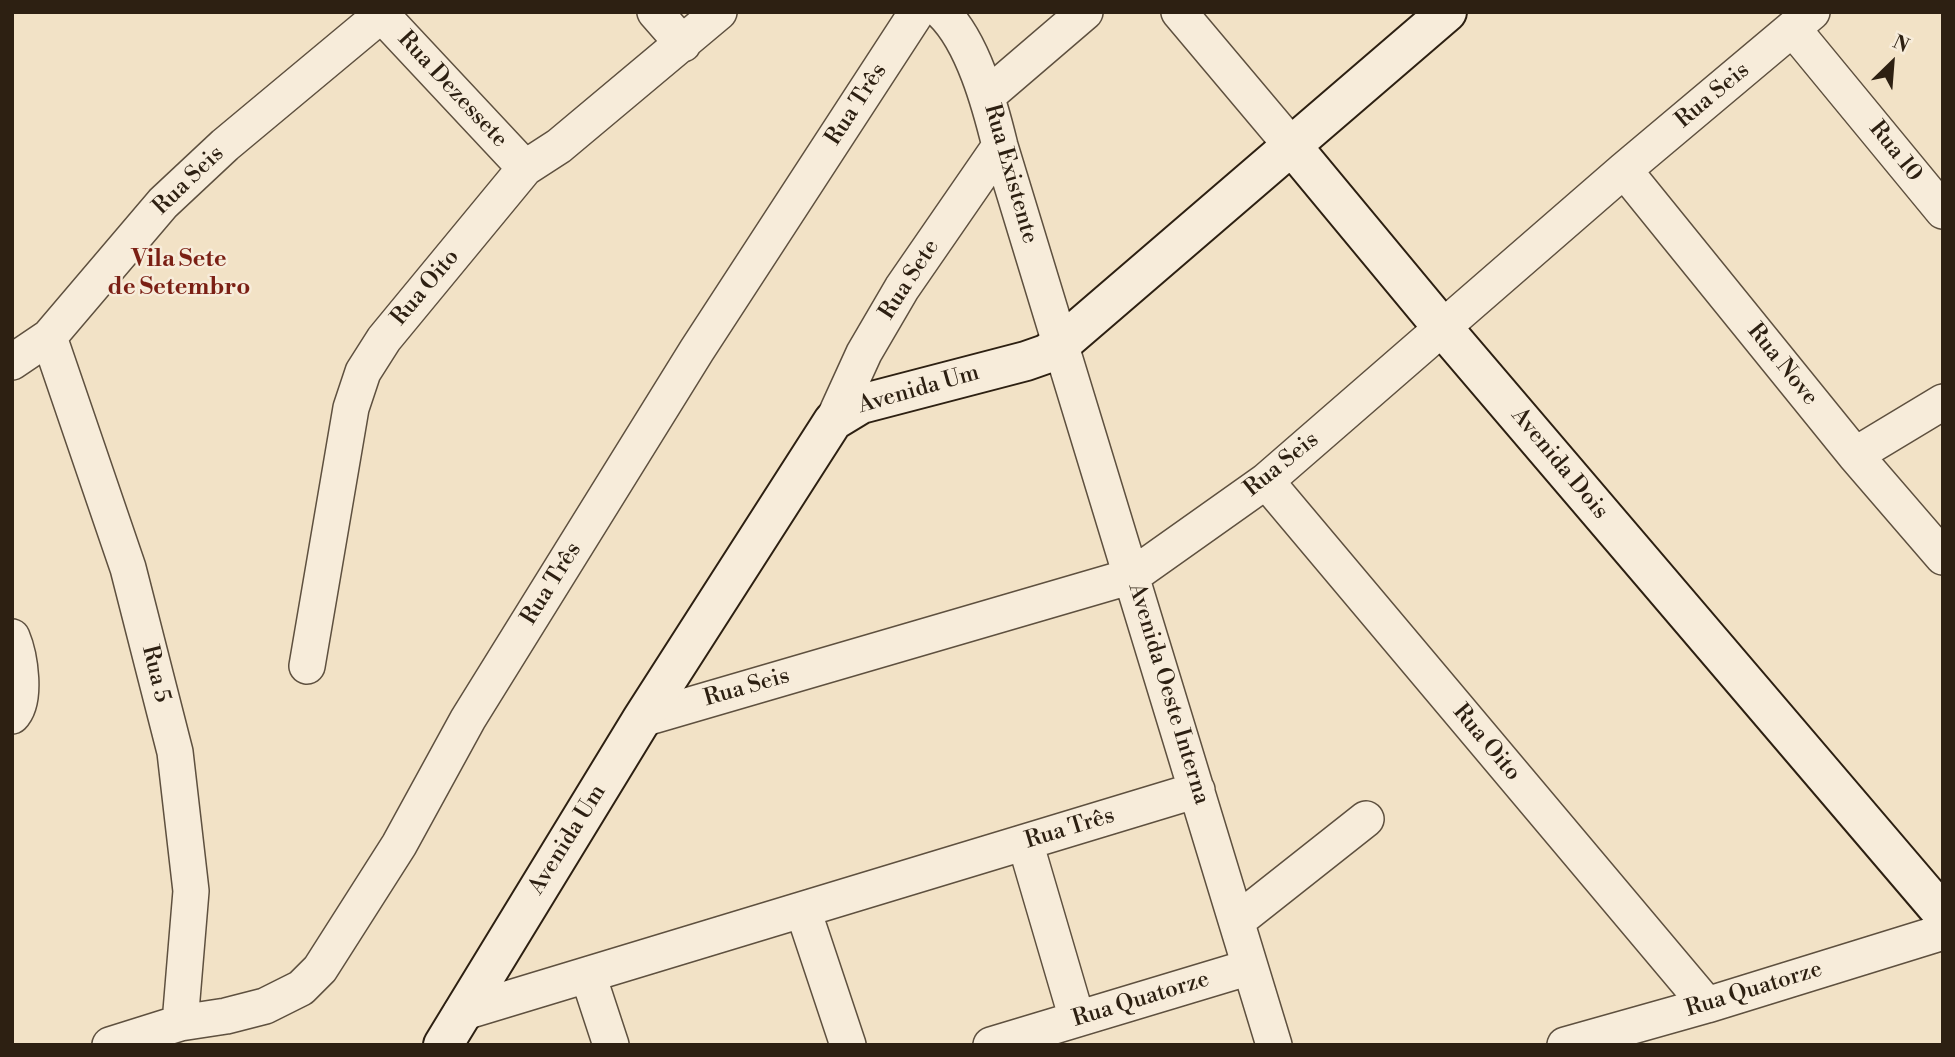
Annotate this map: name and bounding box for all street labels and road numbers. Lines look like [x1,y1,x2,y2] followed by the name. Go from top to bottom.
[391,26,513,154] street label: Rua Dezessete
[1670,57,1756,135] street label: Rua Seis
[820,59,894,151] street label: Rua Três
[977,101,1043,247] street label: Rua Existente
[1862,116,1928,188] street label: Rua 10
[148,141,230,221] street label: Rua Seis
[874,235,946,325] street label: Rua Sete
[386,244,466,332] street label: Rua Oito
[1741,318,1823,412] street label: Rua Nove
[855,360,983,420] street label: Avenida Um
[1505,403,1613,525] street label: Avenida Dois
[1239,427,1325,503] street label: Rua Seis
[516,538,588,630] street label: Rua Três
[1121,580,1215,808] street label: Avenida Oeste Interna
[135,642,175,706] street label: Rua 5
[701,663,793,713] street label: Rua Seis
[1446,699,1526,787] street label: Rua Oito
[523,780,613,900] street label: Avenida Um
[1022,802,1118,856] street label: Rua Três
[1682,956,1826,1024] street label: Rua Quatorze
[1069,966,1213,1034] street label: Rua Quatorze

